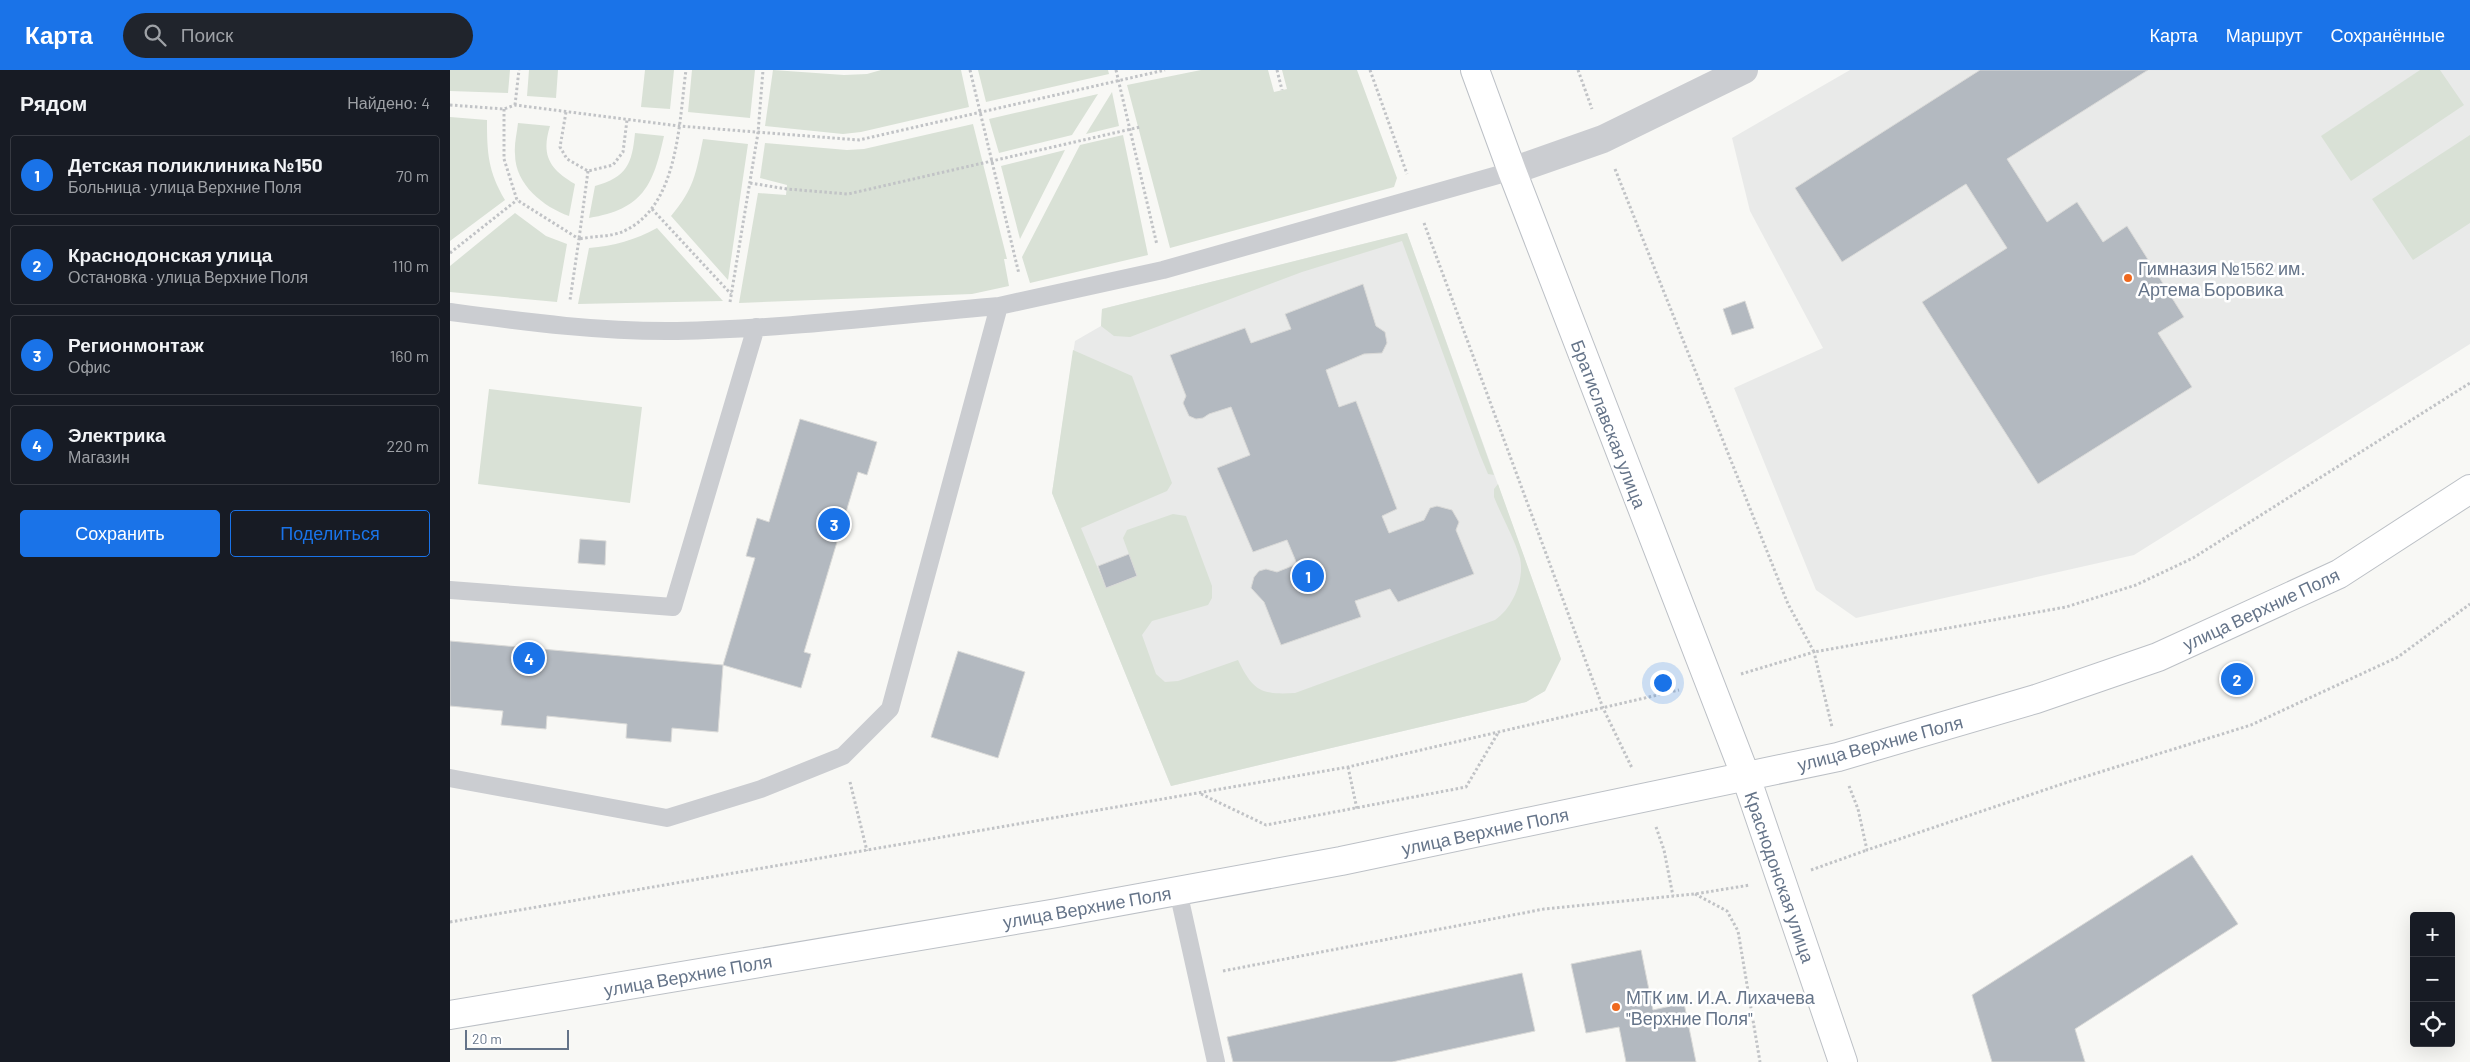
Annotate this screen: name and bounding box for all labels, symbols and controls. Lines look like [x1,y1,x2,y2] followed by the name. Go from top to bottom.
[123,13,473,58] search box
[25,20,93,49] text: Карта
[141,21,169,49] icon: search
[181,23,233,46] text: Поиск
[2150,24,2198,46] text: Карта
[2226,24,2302,46] text: Маршрут
[2330,24,2445,46] text: Сохранённые
[20,90,87,115] text: Рядом
[347,93,430,112] text: Найдено: 4
[68,153,323,176] text: Детская поликлиника №150
[34,166,40,185] text: 1
[396,166,429,185] text: 70 m
[68,177,302,196] text: Больница · улица Верхние Поля
[68,243,272,266] text: Краснодонская улица
[33,256,41,275] text: 2
[392,256,429,275] text: 110 m
[2138,257,2305,300] place label: Гимназия №1562 им. Артема Боровика
[68,267,308,286] text: Остановка · улица Верхние Поля
[2122,272,2134,284] marker: Гимназия №1562 им. Артема Боровика
[68,333,204,356] text: Регионмонтаж
[1567,337,1652,512] street label: Братиславская улица
[33,346,41,365] text: 3
[390,346,429,365] text: 160 m
[68,357,111,376] text: Офис
[68,423,166,446] text: Электрика
[32,436,42,455] text: 4
[386,436,429,455] text: 220 m
[68,447,130,466] text: Магазин
[818,505,850,543] pin: 3
[20,510,220,557] button: Сохранить
[230,510,430,557] button: Поделиться
[1292,557,1324,595] pin: 1
[2179,563,2343,655] street label: улица Верхние Поля
[513,639,545,677] pin: 4
[2221,660,2253,698] pin: 2
[1650,670,1676,696] your location
[1795,710,1965,776] street label: улица Верхние Поля
[1740,788,1820,966] street label: Краснодонская улица
[1399,803,1571,859] street label: улица Верхние Поля
[1001,881,1173,933] street label: улица Верхние Поля
[2410,912,2455,1047] map controls
[2410,912,2455,957] button: +
[602,949,774,1001] street label: улица Верхние Поля
[2410,957,2455,1002] button: −
[1626,986,1816,1029] place label: МТК им. И.А. Лихачева "Верхние Поля"
[1610,1001,1622,1013] marker: МТК им. И.А. Лихачева "Верхние Поля"
[2410,1002,2455,1047] button: locate
[465,1027,569,1050] scale bar
[472,1030,502,1047] text: 20 m

